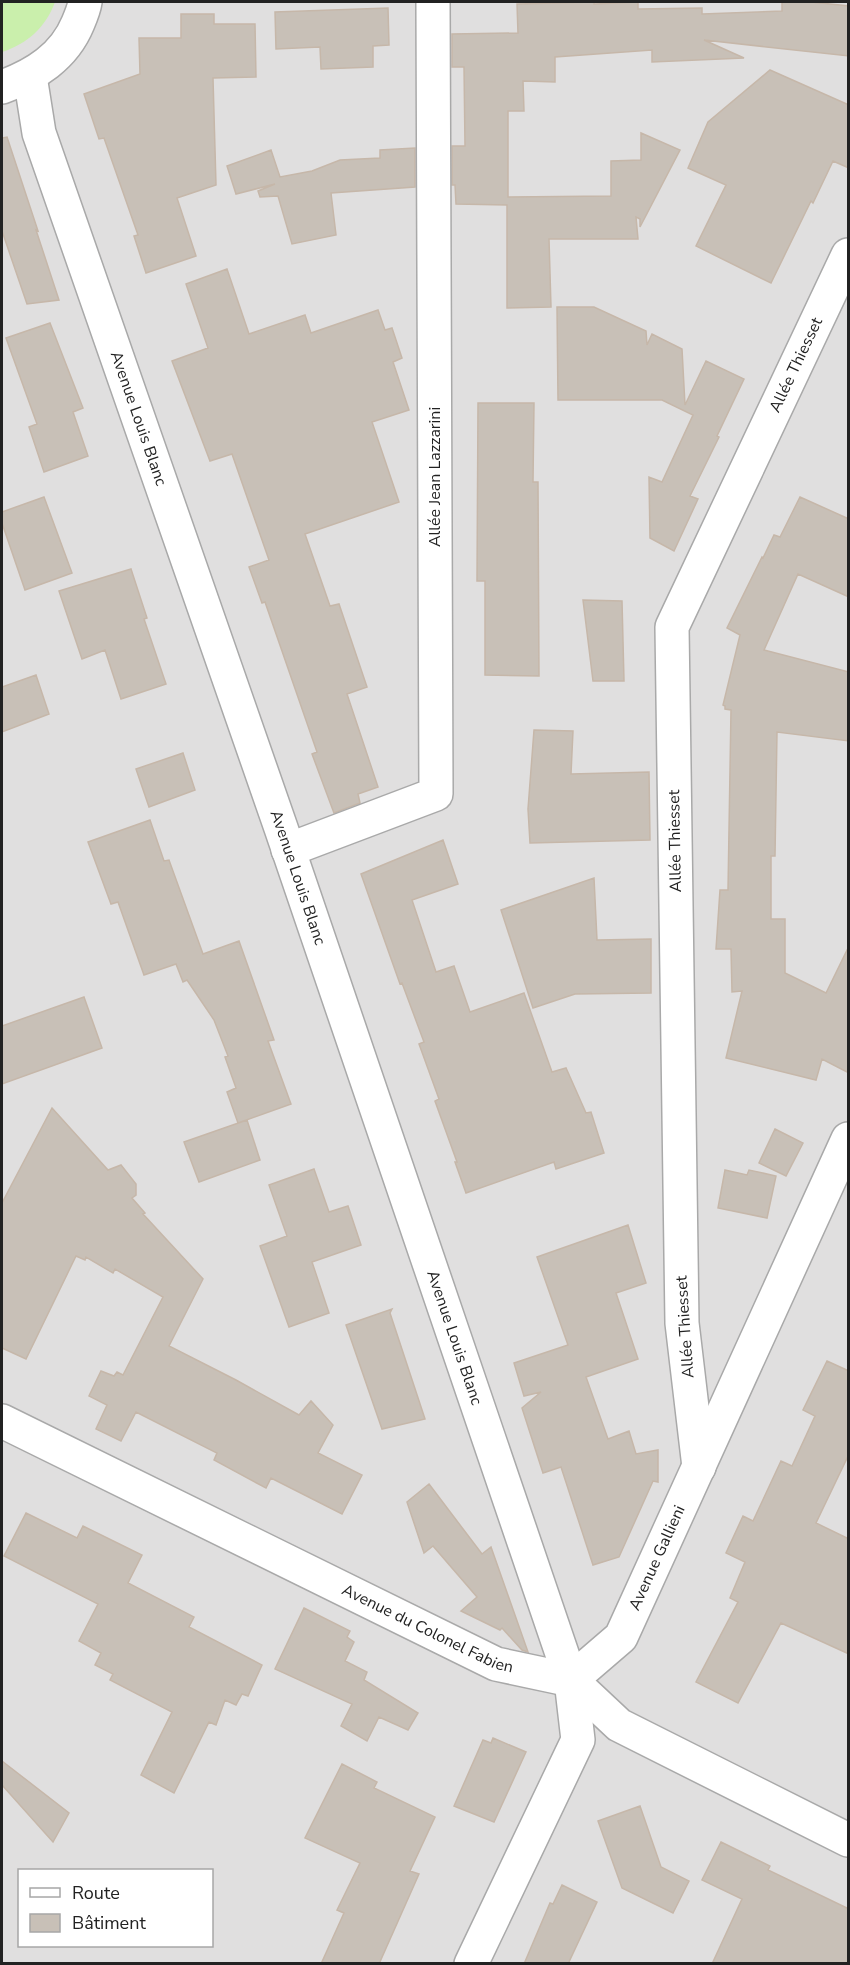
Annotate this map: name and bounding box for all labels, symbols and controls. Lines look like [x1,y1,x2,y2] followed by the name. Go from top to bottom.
[764,313,828,416] street label: Allée Thiesset
[105,348,172,489] street label: Avenue Louis Blanc
[424,407,446,547] street label: Allée Jean Lazzarini
[663,789,687,893] street label: Allée Thiesset
[265,807,331,949] street label: Avenue Louis Blanc
[421,1267,488,1409] street label: Avenue Louis Blanc
[670,1275,700,1379] street label: Allée Thiesset
[624,1502,691,1614] street label: Avenue Gallieni
[338,1579,515,1678] street label: Avenue du Colonel Fabien
[18,1869,213,1947] legend
[72,1881,120,1905] text: Route
[72,1911,146,1935] text: Bâtiment

